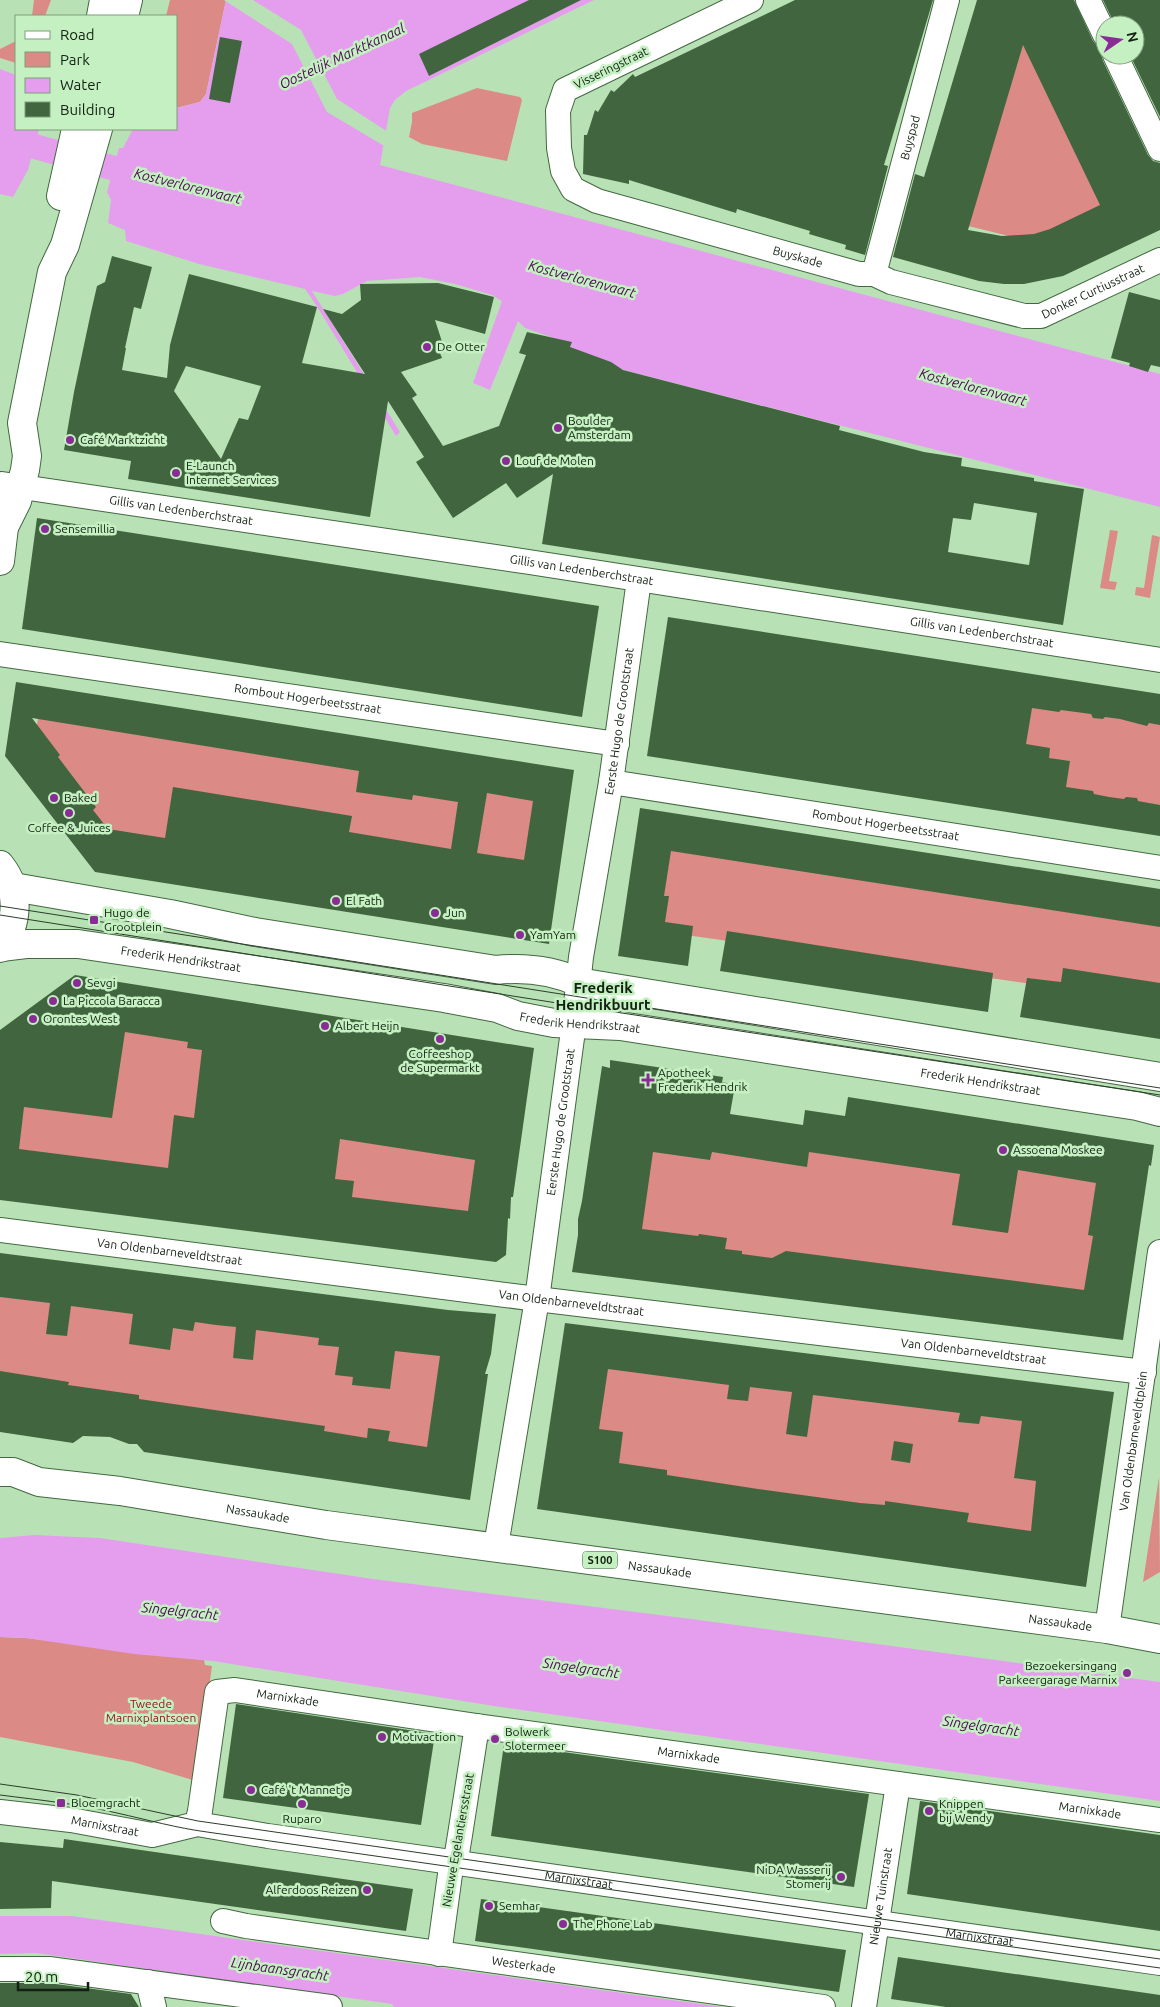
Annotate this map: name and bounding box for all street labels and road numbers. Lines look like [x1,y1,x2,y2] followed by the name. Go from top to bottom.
[572,44,650,91] street label: Visseringstraat
[898,114,922,161] street label: Buyspad
[771,243,824,270] street label: Buyskade
[1039,261,1146,321] street label: Donker Curtiusstraat
[108,493,254,527] street label: Gillis van Ledenberchstraat
[509,552,655,587] street label: Gillis van Ledenberchstraat
[909,614,1055,649] street label: Gillis van Ledenberchstraat
[602,647,636,796] street label: Eerste Hugo de Grootstraat
[233,681,383,716] street label: Rombout Hogerbeetsstraat
[811,807,960,842] street label: Rombout Hogerbeetsstraat
[120,943,242,974] street label: Frederik Hendrikstraat
[519,1009,641,1035] street label: Frederik Hendrikstraat
[544,1047,577,1196] street label: Eerste Hugo de Grootstraat
[920,1066,1042,1097] street label: Frederik Hendrikstraat
[96,1236,243,1267] street label: Van Oldenbarneveldtstraat
[498,1287,645,1318] street label: Van Oldenbarneveldtstraat
[900,1336,1047,1366] street label: Van Oldenbarneveldtstraat
[1117,1370,1149,1512] street label: Van Oldenbarneveldtplein
[225,1502,291,1525] street label: Nassaukade
[582,1552,618,1568] road number: S100
[627,1558,693,1580] street label: Nassaukade
[1028,1612,1093,1633] street label: Nassaukade
[256,1686,320,1708] street label: Marnixkade
[657,1744,721,1765] street label: Marnixkade
[439,1772,476,1908] street label: Nieuwe Egelantiersstraat
[1058,1799,1122,1821] street label: Marnixkade
[70,1813,140,1838] street label: Marnixstraat
[867,1846,894,1946] street label: Nieuwe Tuinstraat
[544,1868,614,1891] street label: Marnixstraat
[945,1926,1015,1948] street label: Marnixstraat
[491,1954,557,1975] street label: Westerkade

